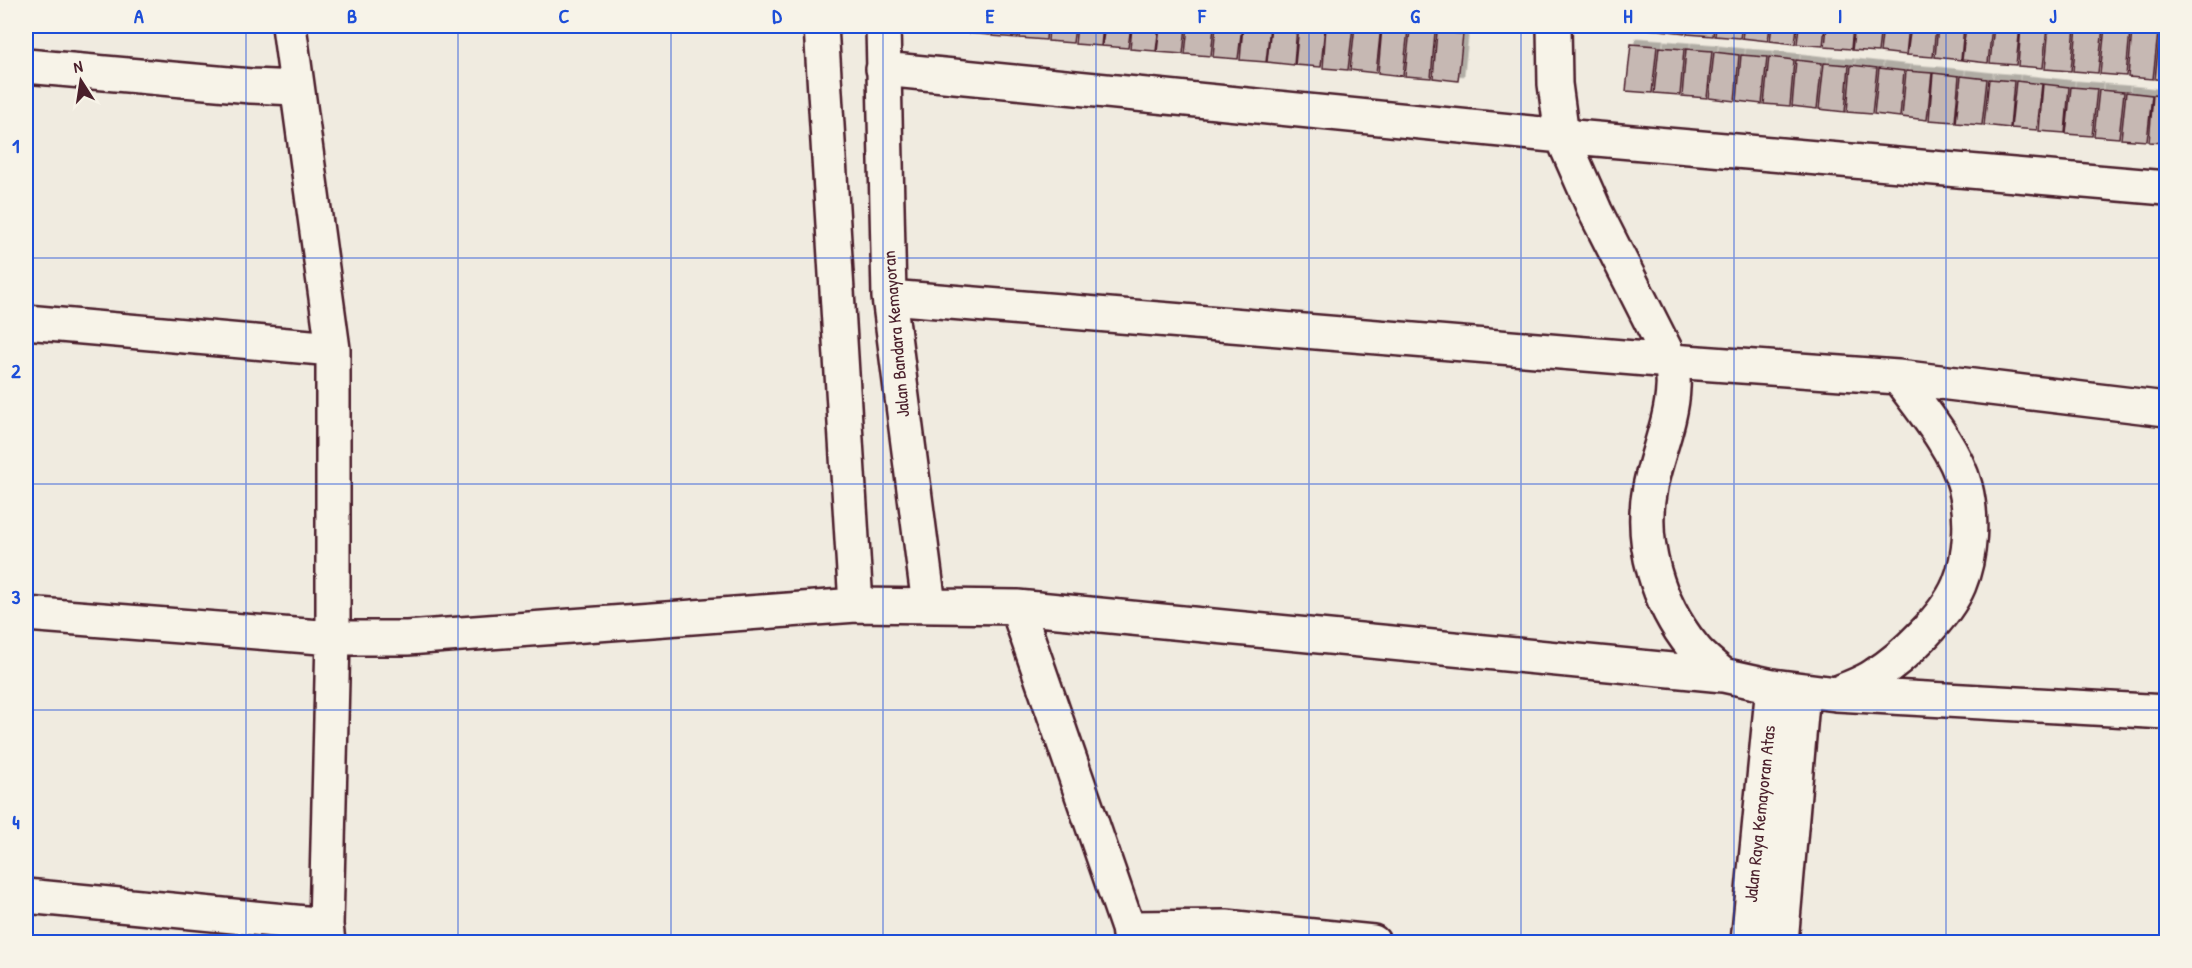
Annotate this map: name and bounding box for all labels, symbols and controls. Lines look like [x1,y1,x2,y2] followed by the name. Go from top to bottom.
[134,2,144,29] text: A
[347,2,357,29] text: B
[559,2,570,29] text: C
[772,2,782,29] text: D
[986,2,995,29] text: E
[1197,2,1207,29] text: F
[1410,2,1420,29] text: G
[1623,2,1633,29] text: H
[1838,2,1842,29] text: I
[2049,2,2057,29] text: J
[51,51,111,111] north arrow
[71,55,85,78] text: N
[12,132,20,159] text: 1
[876,250,915,418] street label: Jalan Bandara Kemayoran
[11,357,21,384] text: 2
[12,583,21,610] text: 3
[1738,724,1781,904] street label: Jalan Raya Kemayoran Atas
[12,808,20,835] text: 4

